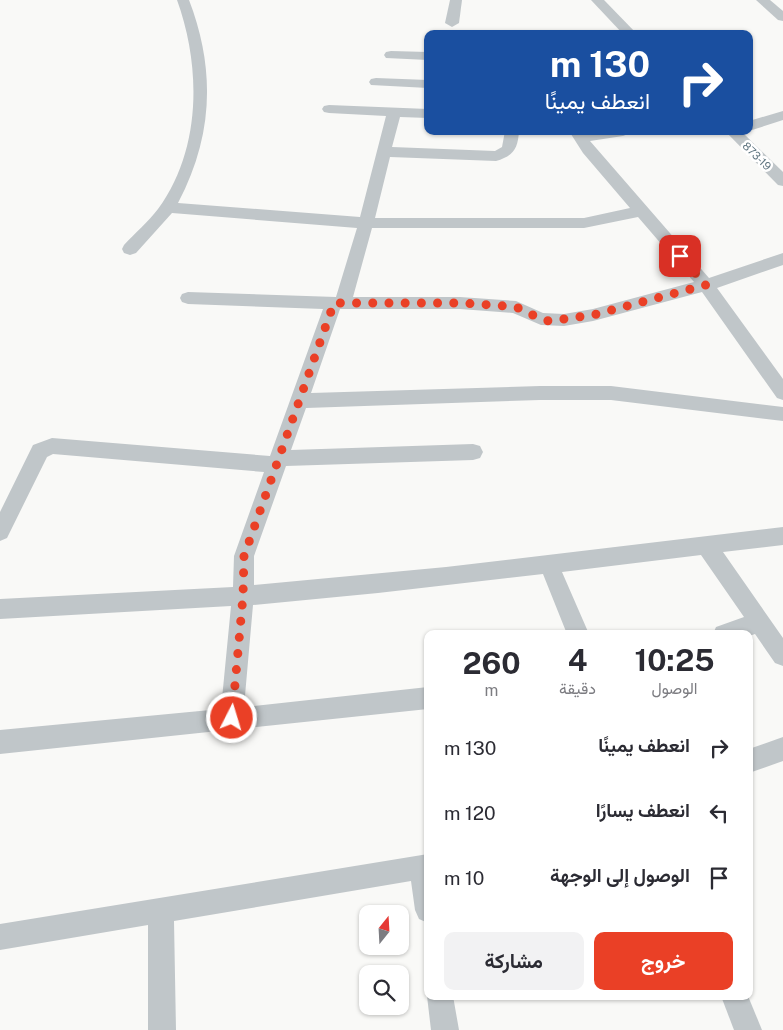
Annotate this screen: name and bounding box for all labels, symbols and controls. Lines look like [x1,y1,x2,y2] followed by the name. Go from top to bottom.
[550,44,650,85] text: 130 m
[668,50,733,115] icon: right
[545,88,650,114] text: انعطف يمينًا
[740,140,774,173] street label: 873-19
[659,235,701,277] pin
[666,242,694,270] icon: arrive
[568,642,587,678] text: 4
[634,642,715,678] text: 10:25
[462,645,521,681] text: 260
[559,679,596,698] text: دقيقة
[651,679,698,698] text: الوصول
[485,681,498,700] text: m
[205,691,257,743] position arrow
[598,734,690,756] text: انعطف يمينًا
[705,734,733,762] icon: right
[444,737,496,759] text: 130 m
[596,799,690,821] text: انعطف يسارًا
[705,799,733,827] icon: left
[444,802,496,824] text: 120 m
[550,864,690,886] text: الوصول إلى الوجهة
[705,864,733,892] icon: arrive
[444,867,484,889] text: 10 m
[359,905,409,955] north arrow
[359,905,409,1015] map controls
[444,932,584,990] button: مشاركة
[594,932,733,990] button: خروج
[359,965,409,1015] button: search

